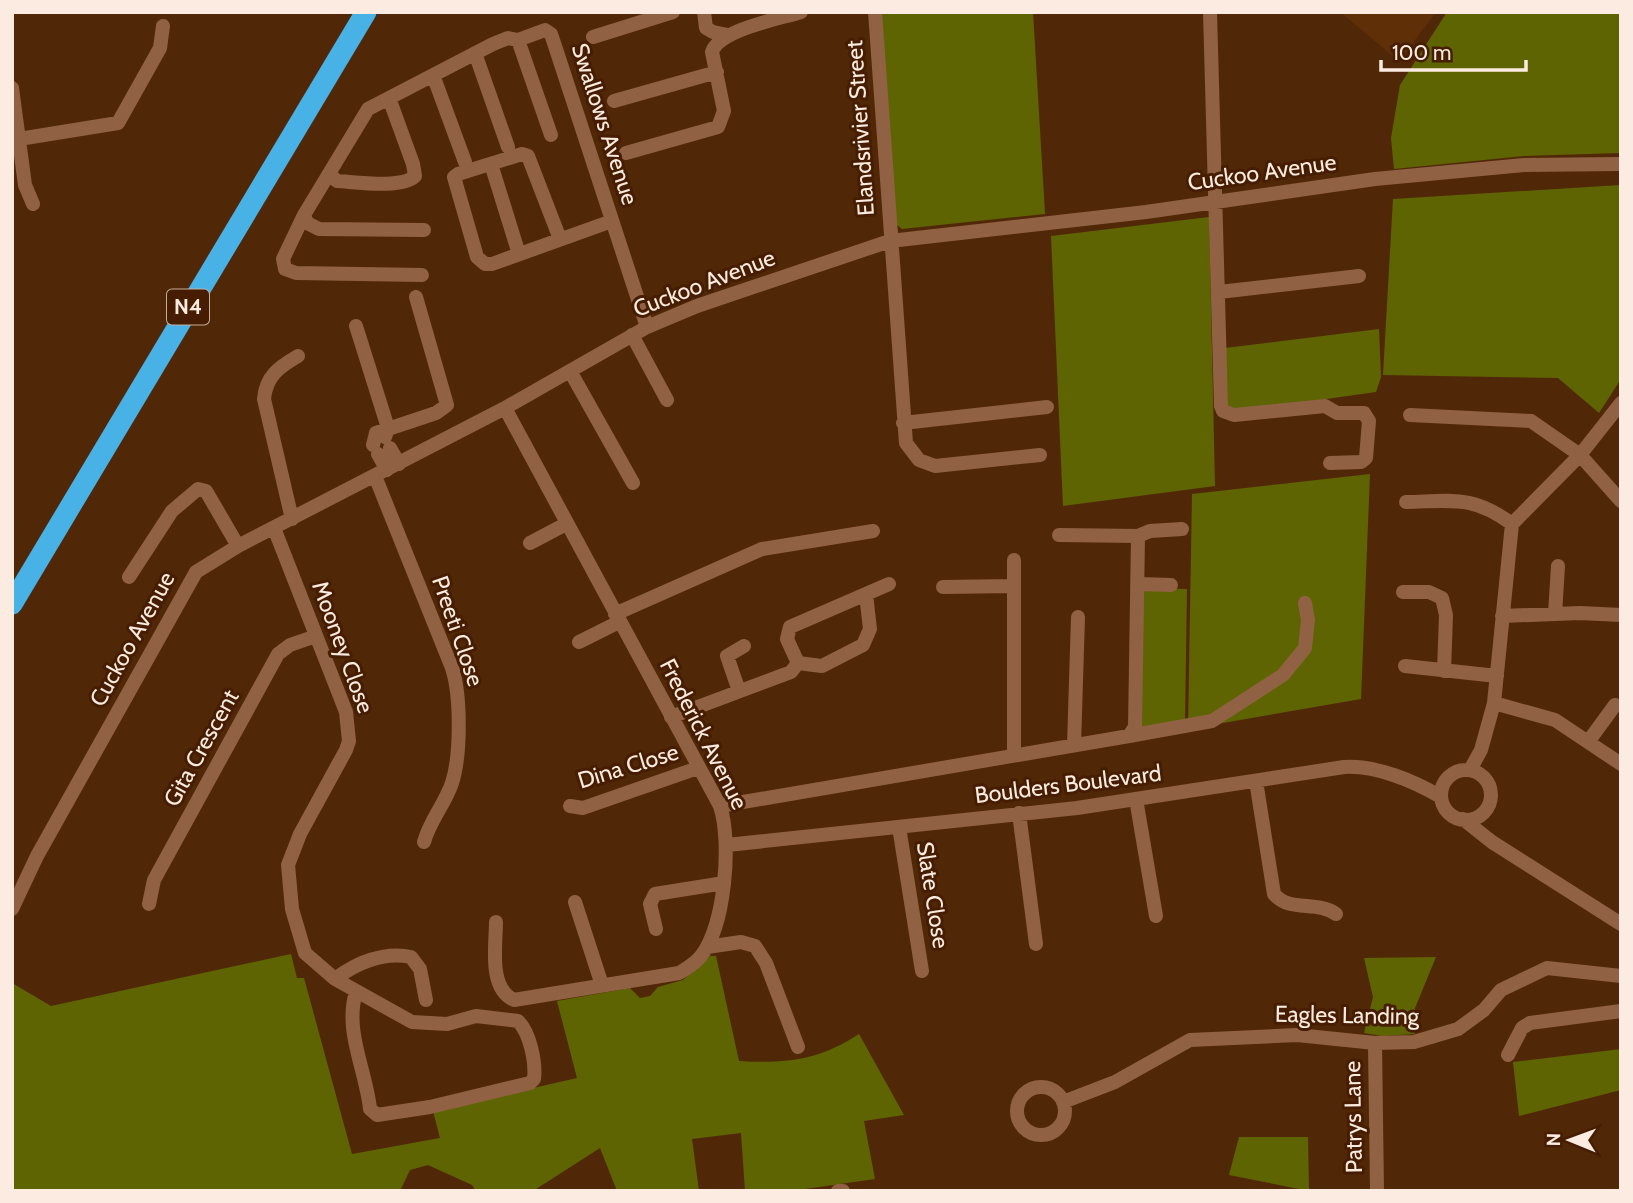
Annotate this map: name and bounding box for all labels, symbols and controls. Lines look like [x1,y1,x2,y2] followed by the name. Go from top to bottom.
[1381,28,1526,72] scale bar
[840,39,880,217] street label: Elandsrivier Street
[566,40,644,209] street label: Swallows Avenue
[1392,40,1451,65] text: 100 m
[1186,148,1338,196] street label: Cuckoo Avenue
[629,243,779,323] street label: Cuckoo Avenue
[167,290,209,324] road number: N4
[84,567,181,711] street label: Cuckoo Avenue
[426,572,490,690] street label: Preeti Close
[306,577,380,717] street label: Mooney Close
[654,654,754,814] street label: Frederick Avenue
[158,685,245,811] street label: Gita Crescent
[574,737,682,795] street label: Dina Close
[973,759,1163,809] street label: Boulders Boulevard
[911,840,955,951] street label: Slate Close
[1275,1000,1420,1030] street label: Eagles Landing
[1338,1061,1368,1173] street label: Patrys Lane
[1535,1105,1605,1175] north arrow
[1542,1133,1565,1147] text: N

